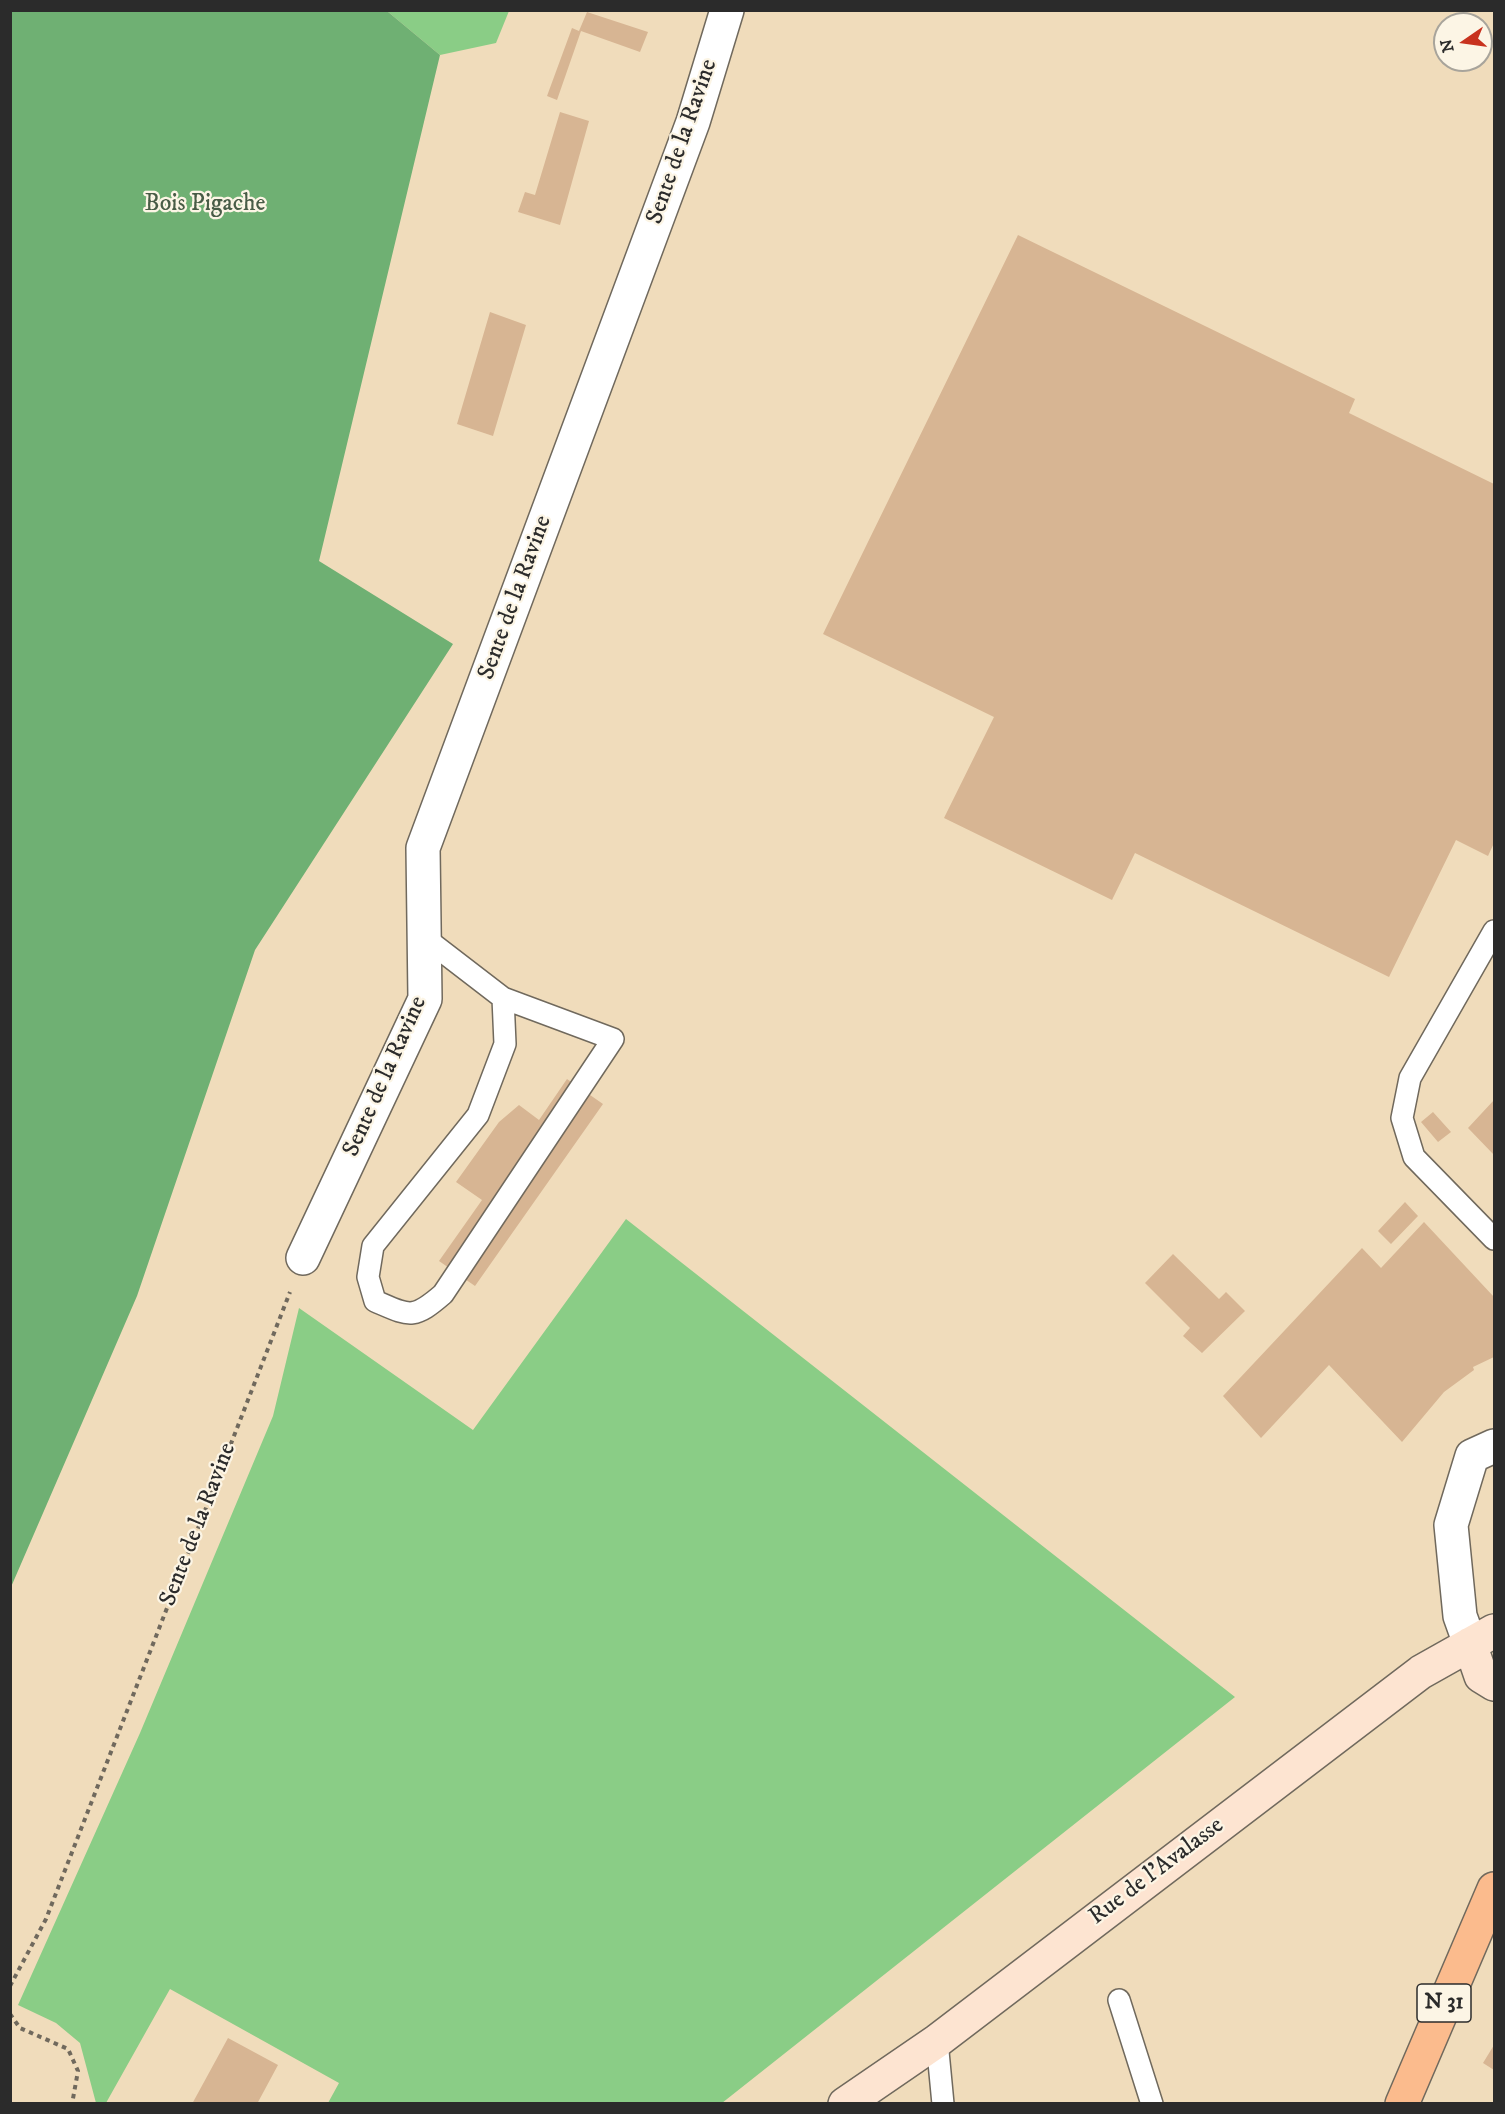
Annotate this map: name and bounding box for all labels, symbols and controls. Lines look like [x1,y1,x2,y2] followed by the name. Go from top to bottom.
[1433,12,1493,72] north arrow
[1436,37,1459,54] text: N
[641,56,725,228] street label: Sente de la Ravine
[145,191,265,219] park label: Bois Pigache
[473,512,559,684] street label: Sente de la Ravine
[338,992,434,1162] street label: Sente de la Ravine
[155,1439,243,1611] street label: Sente de la Ravine
[1084,1812,1230,1932] street label: Rue de l'Avalasse
[1417,1984,1471,2022] road number: N 31

